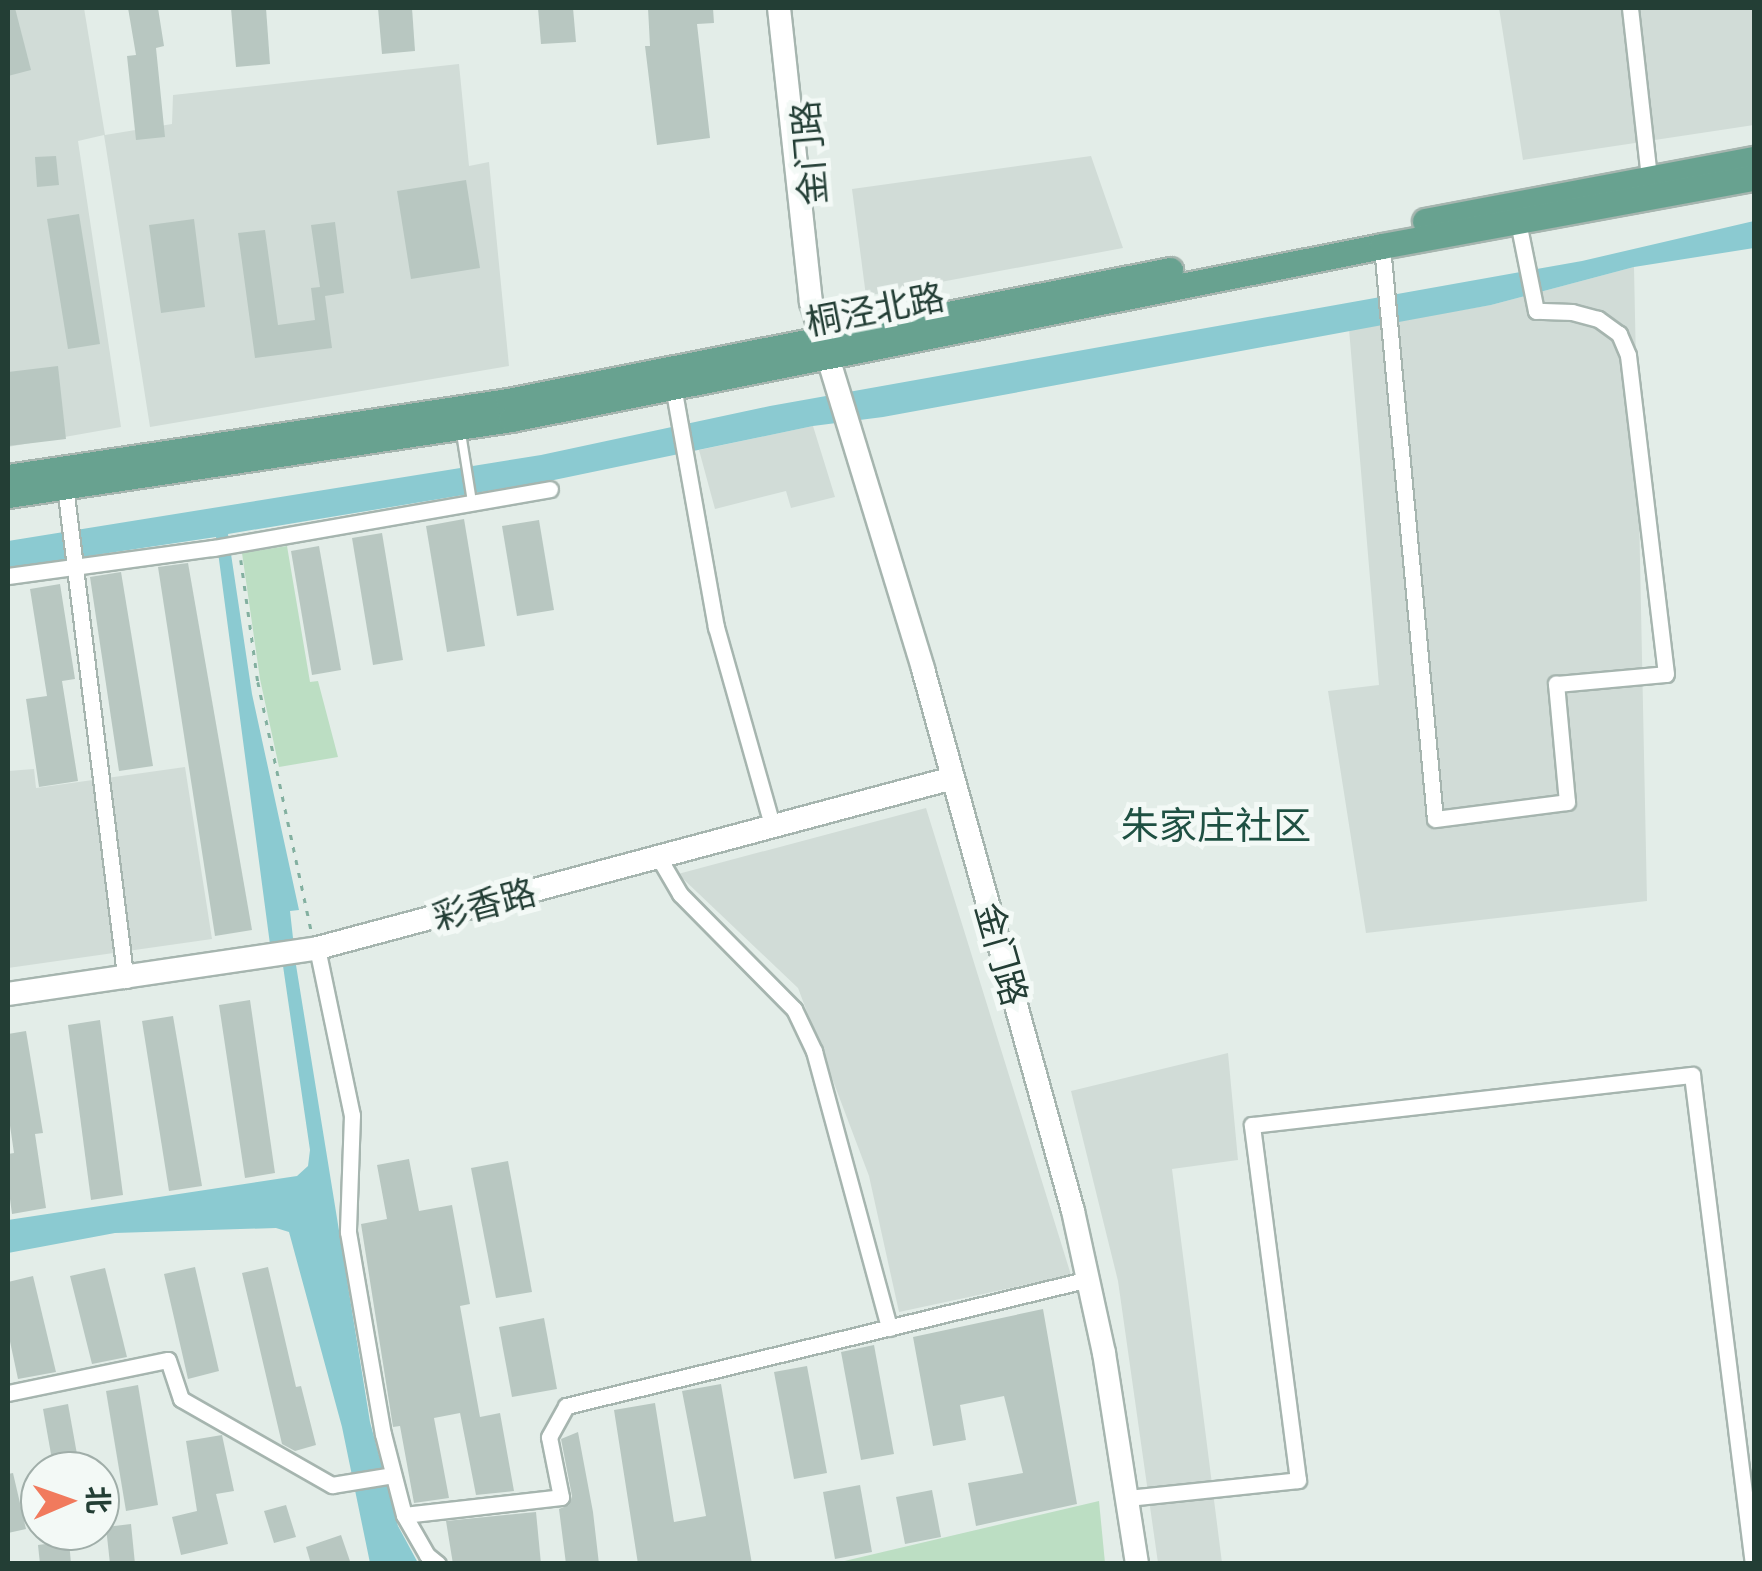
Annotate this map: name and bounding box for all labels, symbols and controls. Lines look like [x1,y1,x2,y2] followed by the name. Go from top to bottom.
[784,99,834,207] street label: 金门路
[802,275,948,343] street label: 桐泾北路
[1121,803,1311,849] district label: 朱家庄社区
[428,870,540,938] street label: 彩香路
[967,898,1037,1010] street label: 金门路
[20,1451,120,1551] north arrow
[82,1485,114,1515] text: 北

